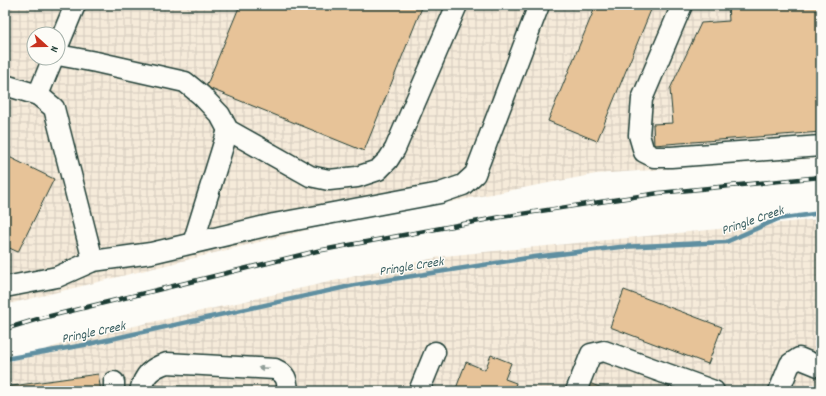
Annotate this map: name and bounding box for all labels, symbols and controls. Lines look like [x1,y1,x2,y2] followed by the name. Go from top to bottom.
[26,26,66,66] north arrow
[45,43,62,55] text: N
[719,201,788,241] water label: Pringle Creek
[378,253,446,282] water label: Pringle Creek
[60,317,129,349] water label: Pringle Creek
[258,365,270,372] one-way arrow

